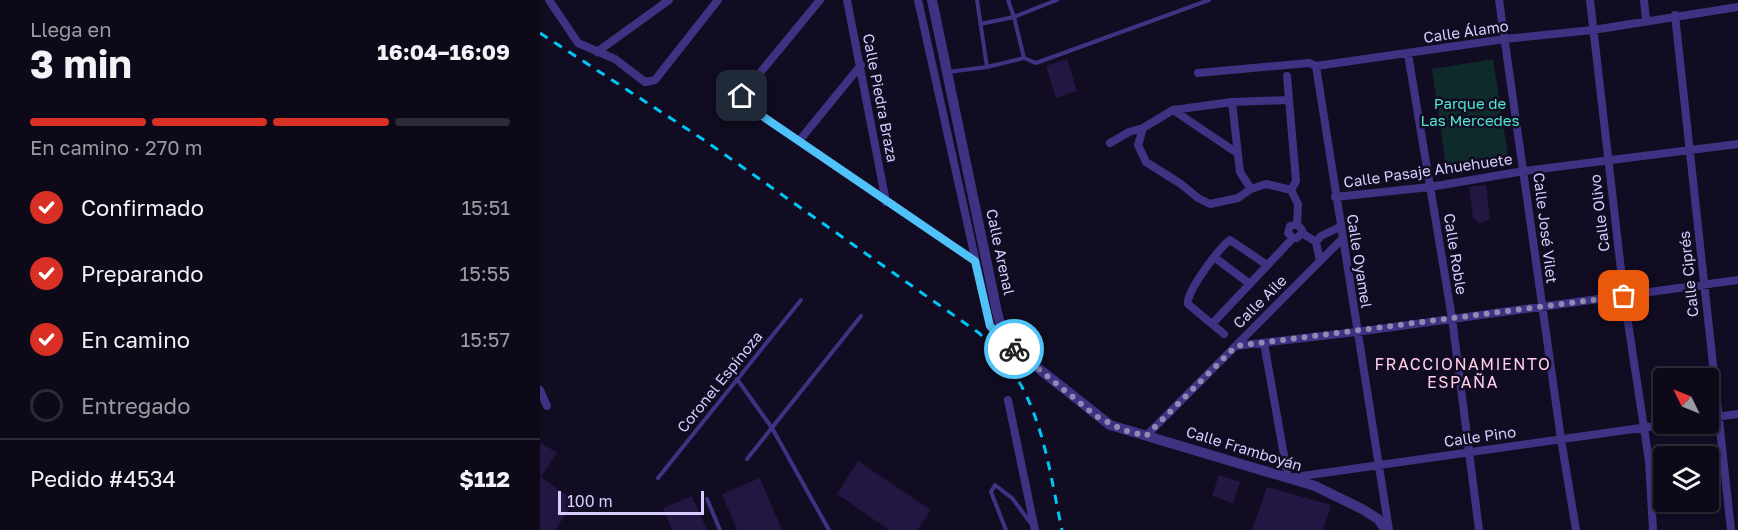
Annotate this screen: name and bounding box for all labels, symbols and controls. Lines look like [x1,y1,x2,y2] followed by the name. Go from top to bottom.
[1422,16,1510,46] street label: Calle Álamo
[30,17,112,41] text: Llega en
[860,32,902,164] street label: Calle Piedra Braza
[377,38,510,65] text: 16:04–16:09
[30,40,132,87] text: 3 min
[716,70,767,121] pin
[725,79,758,112] icon: home
[1421,94,1520,129] park label: Parque de Las Mercedes
[30,135,202,159] text: En camino · 270 m
[1342,149,1514,191] street label: Calle Pasaje Ahuehuete
[1530,171,1562,284] street label: Calle José Vilet
[1585,174,1613,253] street label: Calle Olivo
[30,191,63,224] icon: check
[81,194,204,221] text: Confirmado
[461,195,510,219] text: 15:51
[983,207,1019,297] street label: Calle Arenal
[1441,212,1471,296] street label: Calle Roble
[1344,213,1376,309] street label: Calle Oyamel
[1675,230,1701,318] street label: Calle Ciprés
[30,257,63,290] icon: check
[81,260,204,287] text: Preparando
[460,261,510,285] text: 15:55
[1598,270,1649,321] pin
[1229,271,1290,332] street label: Calle Aile
[1607,279,1640,312] icon: bag
[984,319,1044,379] courier
[30,323,63,356] icon: check
[81,326,190,353] text: En camino
[461,327,510,351] text: 15:57
[673,327,766,436] street label: Coronel Espinoza
[998,333,1031,366] icon: bike
[1375,354,1551,392] district label: FRACCIONAMIENTO ESPAÑA
[1653,368,1719,434] north arrow
[1653,368,1719,512] map controls
[81,392,190,419] text: Entregado
[1184,422,1305,474] street label: Calle Framboyán
[1443,422,1517,450] street label: Calle Pino
[1653,446,1719,512] button: layers
[30,465,176,492] text: Pedido #4534
[459,465,510,492] text: $112
[558,488,704,516] scale bar
[567,491,613,511] text: 100 m

